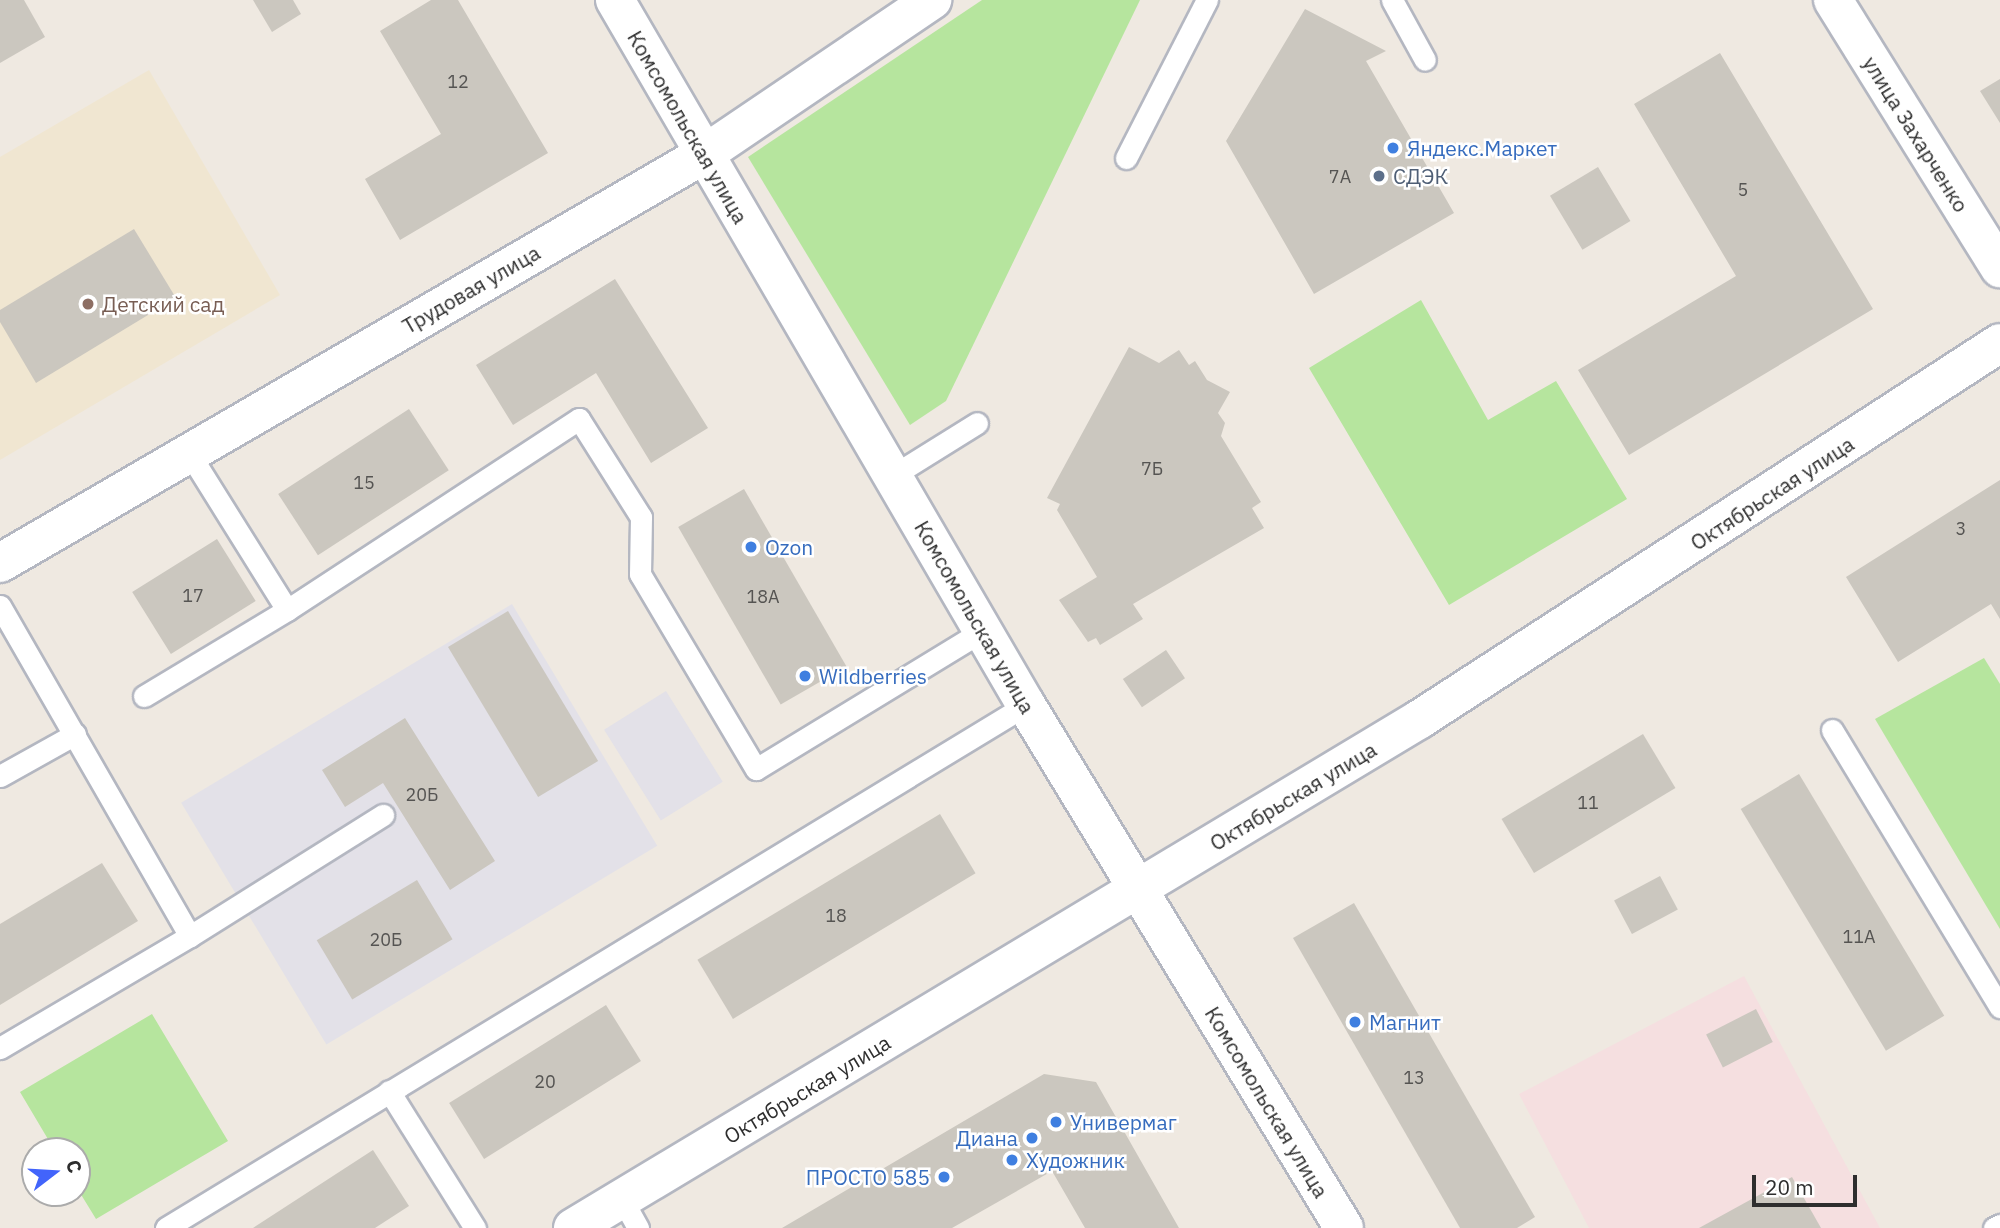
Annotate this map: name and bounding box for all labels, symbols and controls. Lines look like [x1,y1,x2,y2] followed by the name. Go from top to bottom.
[622,26,754,228] street label: Комсомольская улица
[1858,51,1974,217] street label: улица Захарченко
[447,71,469,93] house number: 12
[1407,135,1557,161] place label: Яндекс.Маркет
[1385,140,1401,156] marker: Яндекс.Маркет
[1393,163,1448,189] place label: СДЭК
[1329,166,1351,188] house number: 7А
[1371,168,1387,184] marker: СДЭК
[1738,179,1748,201] house number: 5
[398,239,544,339] street label: Трудовая улица
[102,291,225,317] place label: Детский сад
[80,296,96,312] marker: Детский сад
[1686,431,1858,555] street label: Октябрьская улица
[1141,458,1163,480] house number: 7Б
[353,472,375,494] house number: 15
[909,516,1041,718] street label: Комсомольская улица
[1956,518,1966,540] house number: 3
[765,534,813,560] place label: Ozon
[743,539,759,555] marker: Ozon
[182,585,204,607] house number: 17
[746,586,780,608] house number: 18А
[819,663,927,689] place label: Wildberries
[797,668,813,684] marker: Wildberries
[1205,736,1381,856] street label: Октябрьская улица
[405,784,439,806] house number: 20Б
[1577,792,1599,814] house number: 11
[825,905,847,927] house number: 18
[1842,926,1876,948] house number: 11А
[369,929,403,951] house number: 20Б
[1200,1002,1334,1202] street label: Комсомольская улица
[1369,1009,1441,1035] place label: Магнит
[1347,1014,1363,1030] marker: Магнит
[719,1029,895,1149] street label: Октябрьская улица
[1403,1067,1425,1089] house number: 13
[534,1071,556,1093] house number: 20
[1070,1109,1177,1135] place label: Универмаг
[1048,1114,1064,1130] marker: Универмаг
[956,1125,1018,1151] place label: Диана
[1024,1130,1040,1146] marker: Диана
[21,1137,91,1207] north arrow
[1026,1147,1125,1173] place label: Художник
[1004,1152,1020,1168] marker: Художник
[61,1157,87,1176] text: С
[1755,1162,1860,1206] scale bar
[806,1164,930,1190] place label: ПРОСТО 585
[936,1169,952,1185] marker: ПРОСТО 585
[1765,1173,1814,1201] text: 20 m

